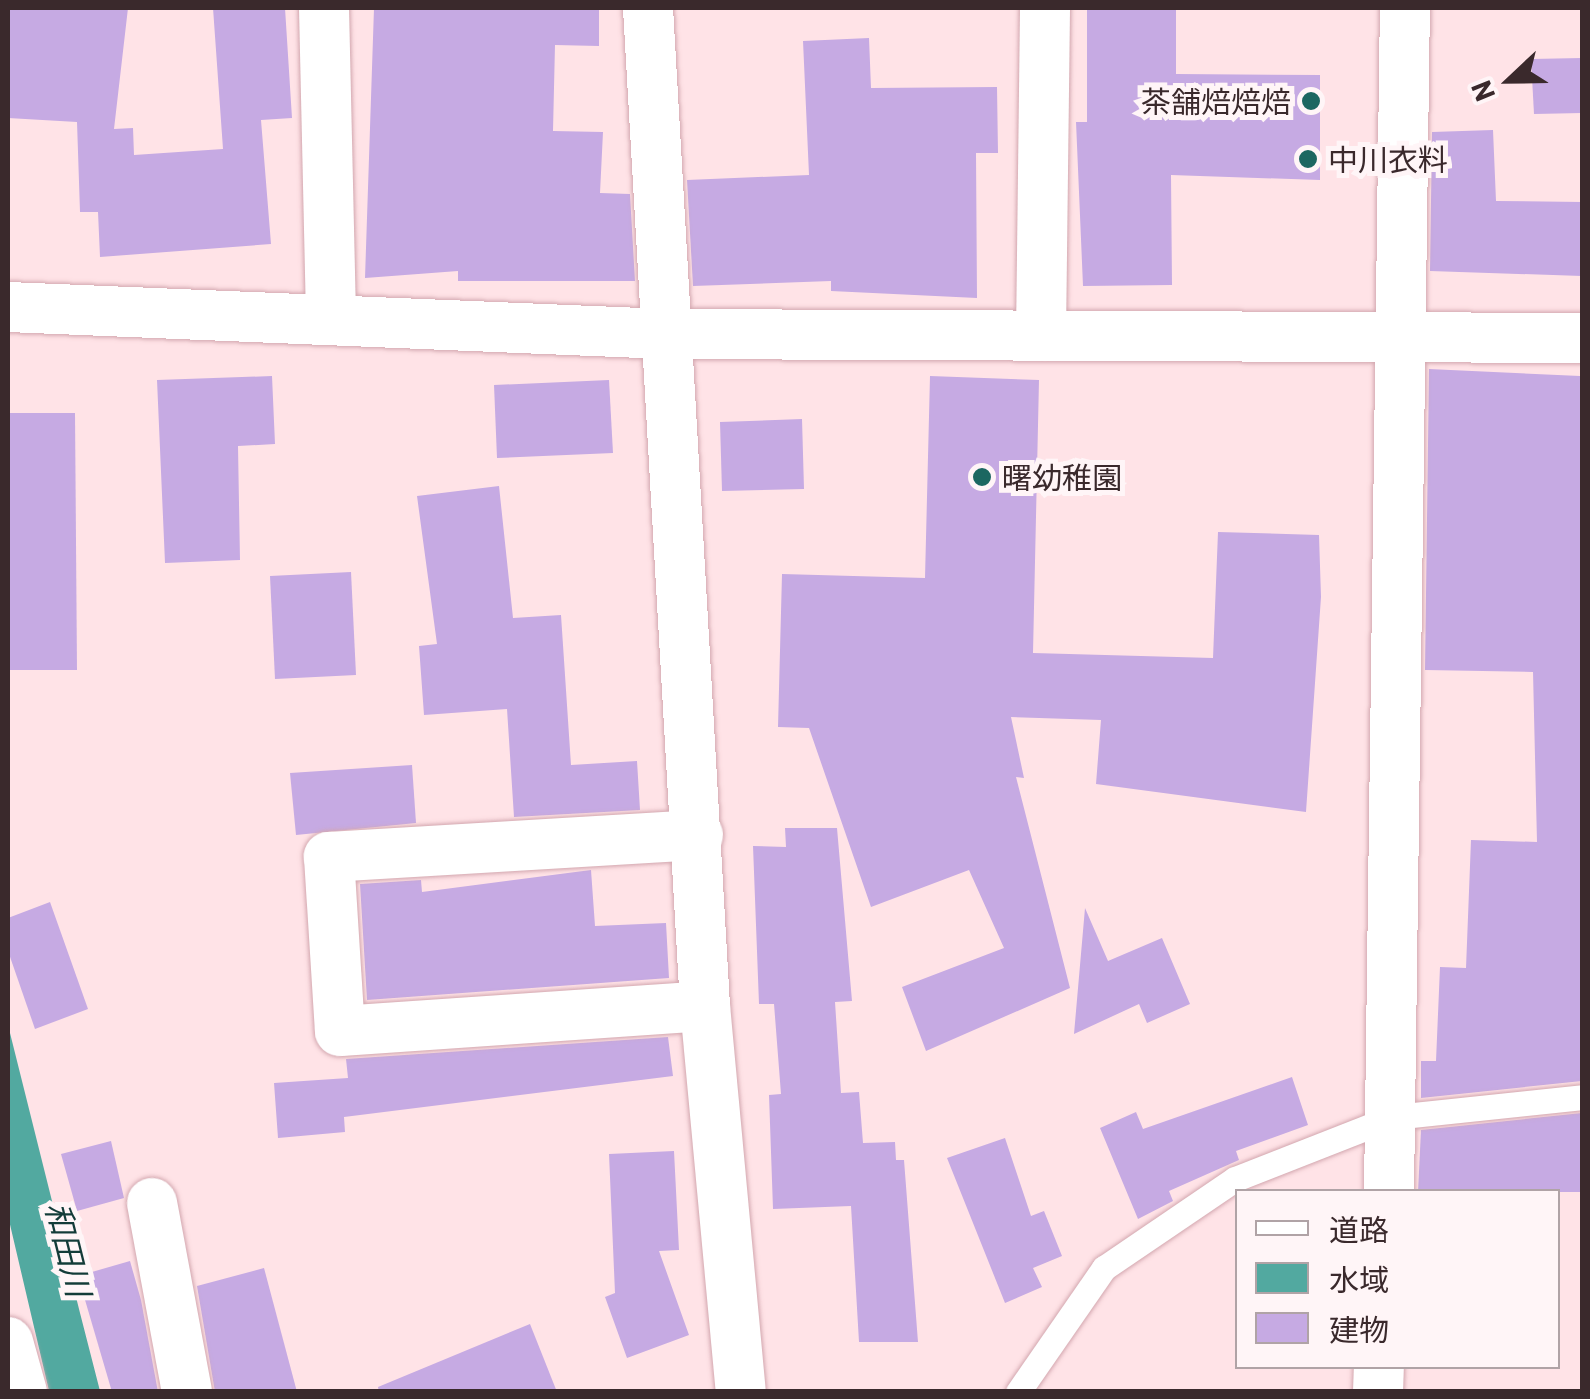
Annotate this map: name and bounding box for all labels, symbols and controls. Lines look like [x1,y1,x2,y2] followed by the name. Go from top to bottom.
[1460,30,1560,130] north arrow
[1463,76,1501,106] text: N
[1141,83,1291,119] place label: 茶舗焙焙焙
[1300,90,1322,112] marker: 茶舗焙焙焙
[1328,141,1448,177] place label: 中川衣料
[1297,148,1319,170] marker: 中川衣料
[1002,459,1122,495] place label: 曙幼稚園
[971,466,993,488] marker: 曙幼稚園
[1235,1189,1560,1369] legend
[39,1198,99,1300] water label: 和田川
[1329,1211,1389,1247] text: 道路
[1329,1261,1389,1297] text: 水域
[1329,1311,1389,1347] text: 建物

